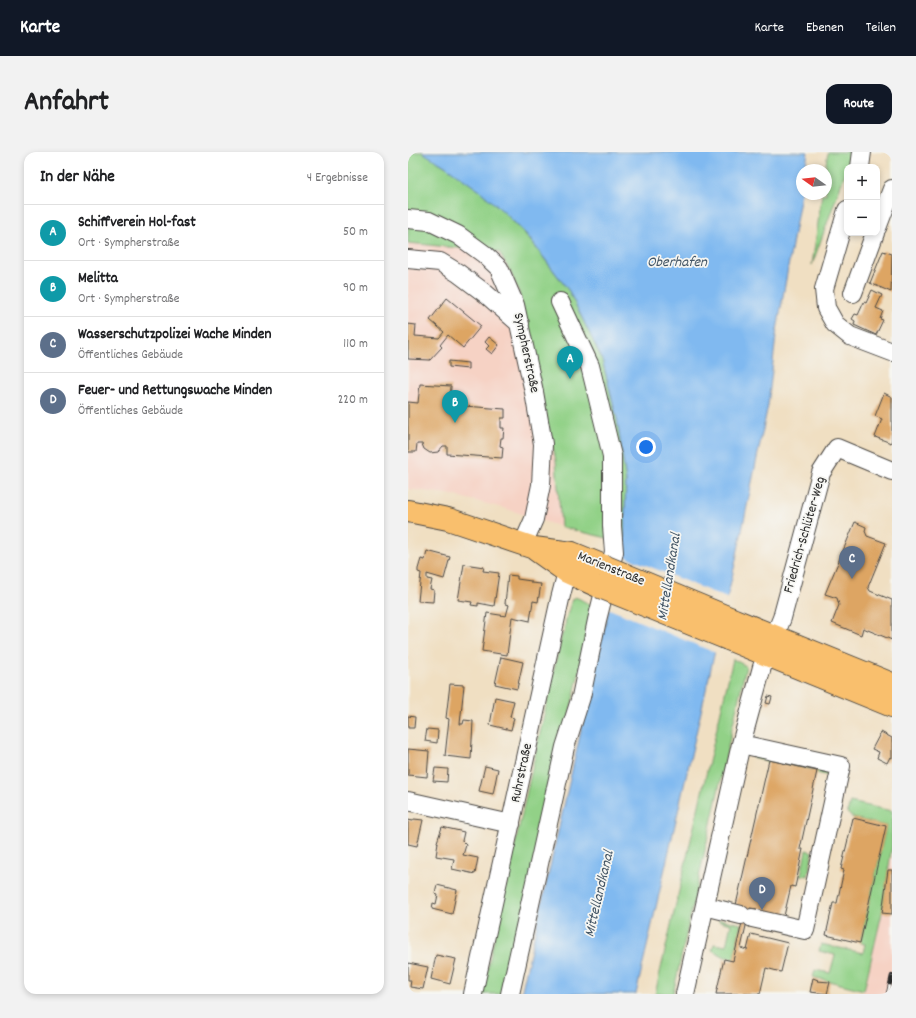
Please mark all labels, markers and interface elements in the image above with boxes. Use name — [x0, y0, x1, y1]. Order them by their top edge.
text: Karte — [20, 15, 60, 42]
text: Karte — [754, 18, 784, 38]
text: Ebenen — [806, 18, 844, 38]
text: Teilen — [866, 18, 896, 38]
text: Anfahrt — [24, 84, 109, 124]
button: Route — [826, 84, 892, 124]
north arrow — [796, 164, 832, 200]
map controls — [844, 164, 880, 236]
button: + — [844, 164, 880, 200]
text: In der Nähe — [40, 166, 115, 190]
text: 4 Ergebnisse — [307, 169, 368, 188]
button: − — [844, 200, 880, 236]
text: Schiffverein Hol-fast — [78, 212, 196, 234]
text: A — [49, 223, 57, 242]
text: 50 m — [343, 223, 368, 242]
text: Ort · Sympherstraße — [78, 234, 180, 253]
water label: Oberhafen — [647, 252, 708, 274]
text: Melitta — [78, 268, 118, 290]
text: B — [50, 279, 56, 298]
text: 90 m — [343, 279, 368, 298]
text: Ort · Sympherstraße — [78, 290, 180, 309]
street label: Sympherstraße — [508, 311, 544, 395]
text: Wasserschutzpolizei Wache Minden — [78, 324, 271, 346]
text: C — [50, 335, 56, 354]
text: 110 m — [343, 335, 368, 354]
text: Öffentliches Gebäude — [78, 346, 183, 365]
pin: A — [557, 346, 583, 379]
text: Feuer- und Rettungswache Minden — [78, 380, 272, 402]
pin: B — [442, 390, 468, 423]
text: D — [50, 391, 56, 410]
text: 220 m — [338, 391, 368, 410]
text: Öffentliches Gebäude — [78, 402, 183, 421]
your location — [636, 437, 656, 457]
street label: Friedrich-Schlüter-Weg — [779, 474, 831, 596]
water label: Mittellandkanal — [652, 530, 688, 622]
street label: Marienstraße — [574, 546, 648, 592]
pin: C — [839, 546, 865, 579]
street label: Ruhrstraße — [506, 742, 538, 804]
water label: Mittellandkanal — [579, 847, 621, 939]
pin: D — [749, 877, 775, 910]

